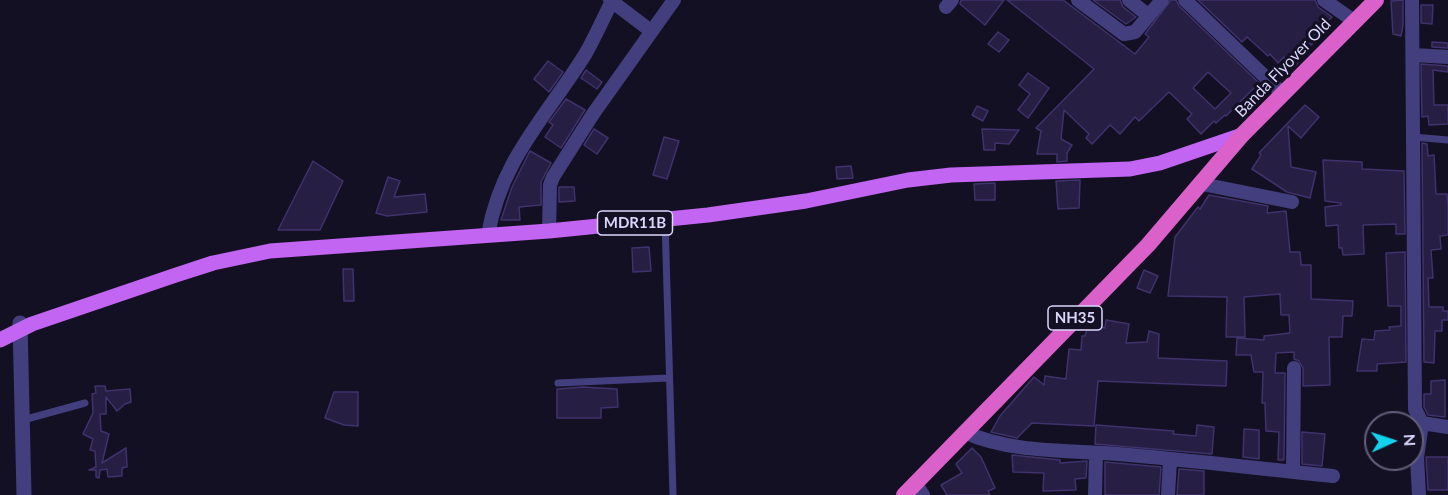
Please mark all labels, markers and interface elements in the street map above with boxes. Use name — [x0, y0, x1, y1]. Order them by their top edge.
street label: Banda Flyover Old — [1231, 15, 1335, 121]
road number: MDR11B — [598, 211, 672, 235]
road number: NH35 — [1048, 306, 1102, 330]
north arrow — [1364, 411, 1424, 471]
text: N — [1401, 433, 1420, 447]

